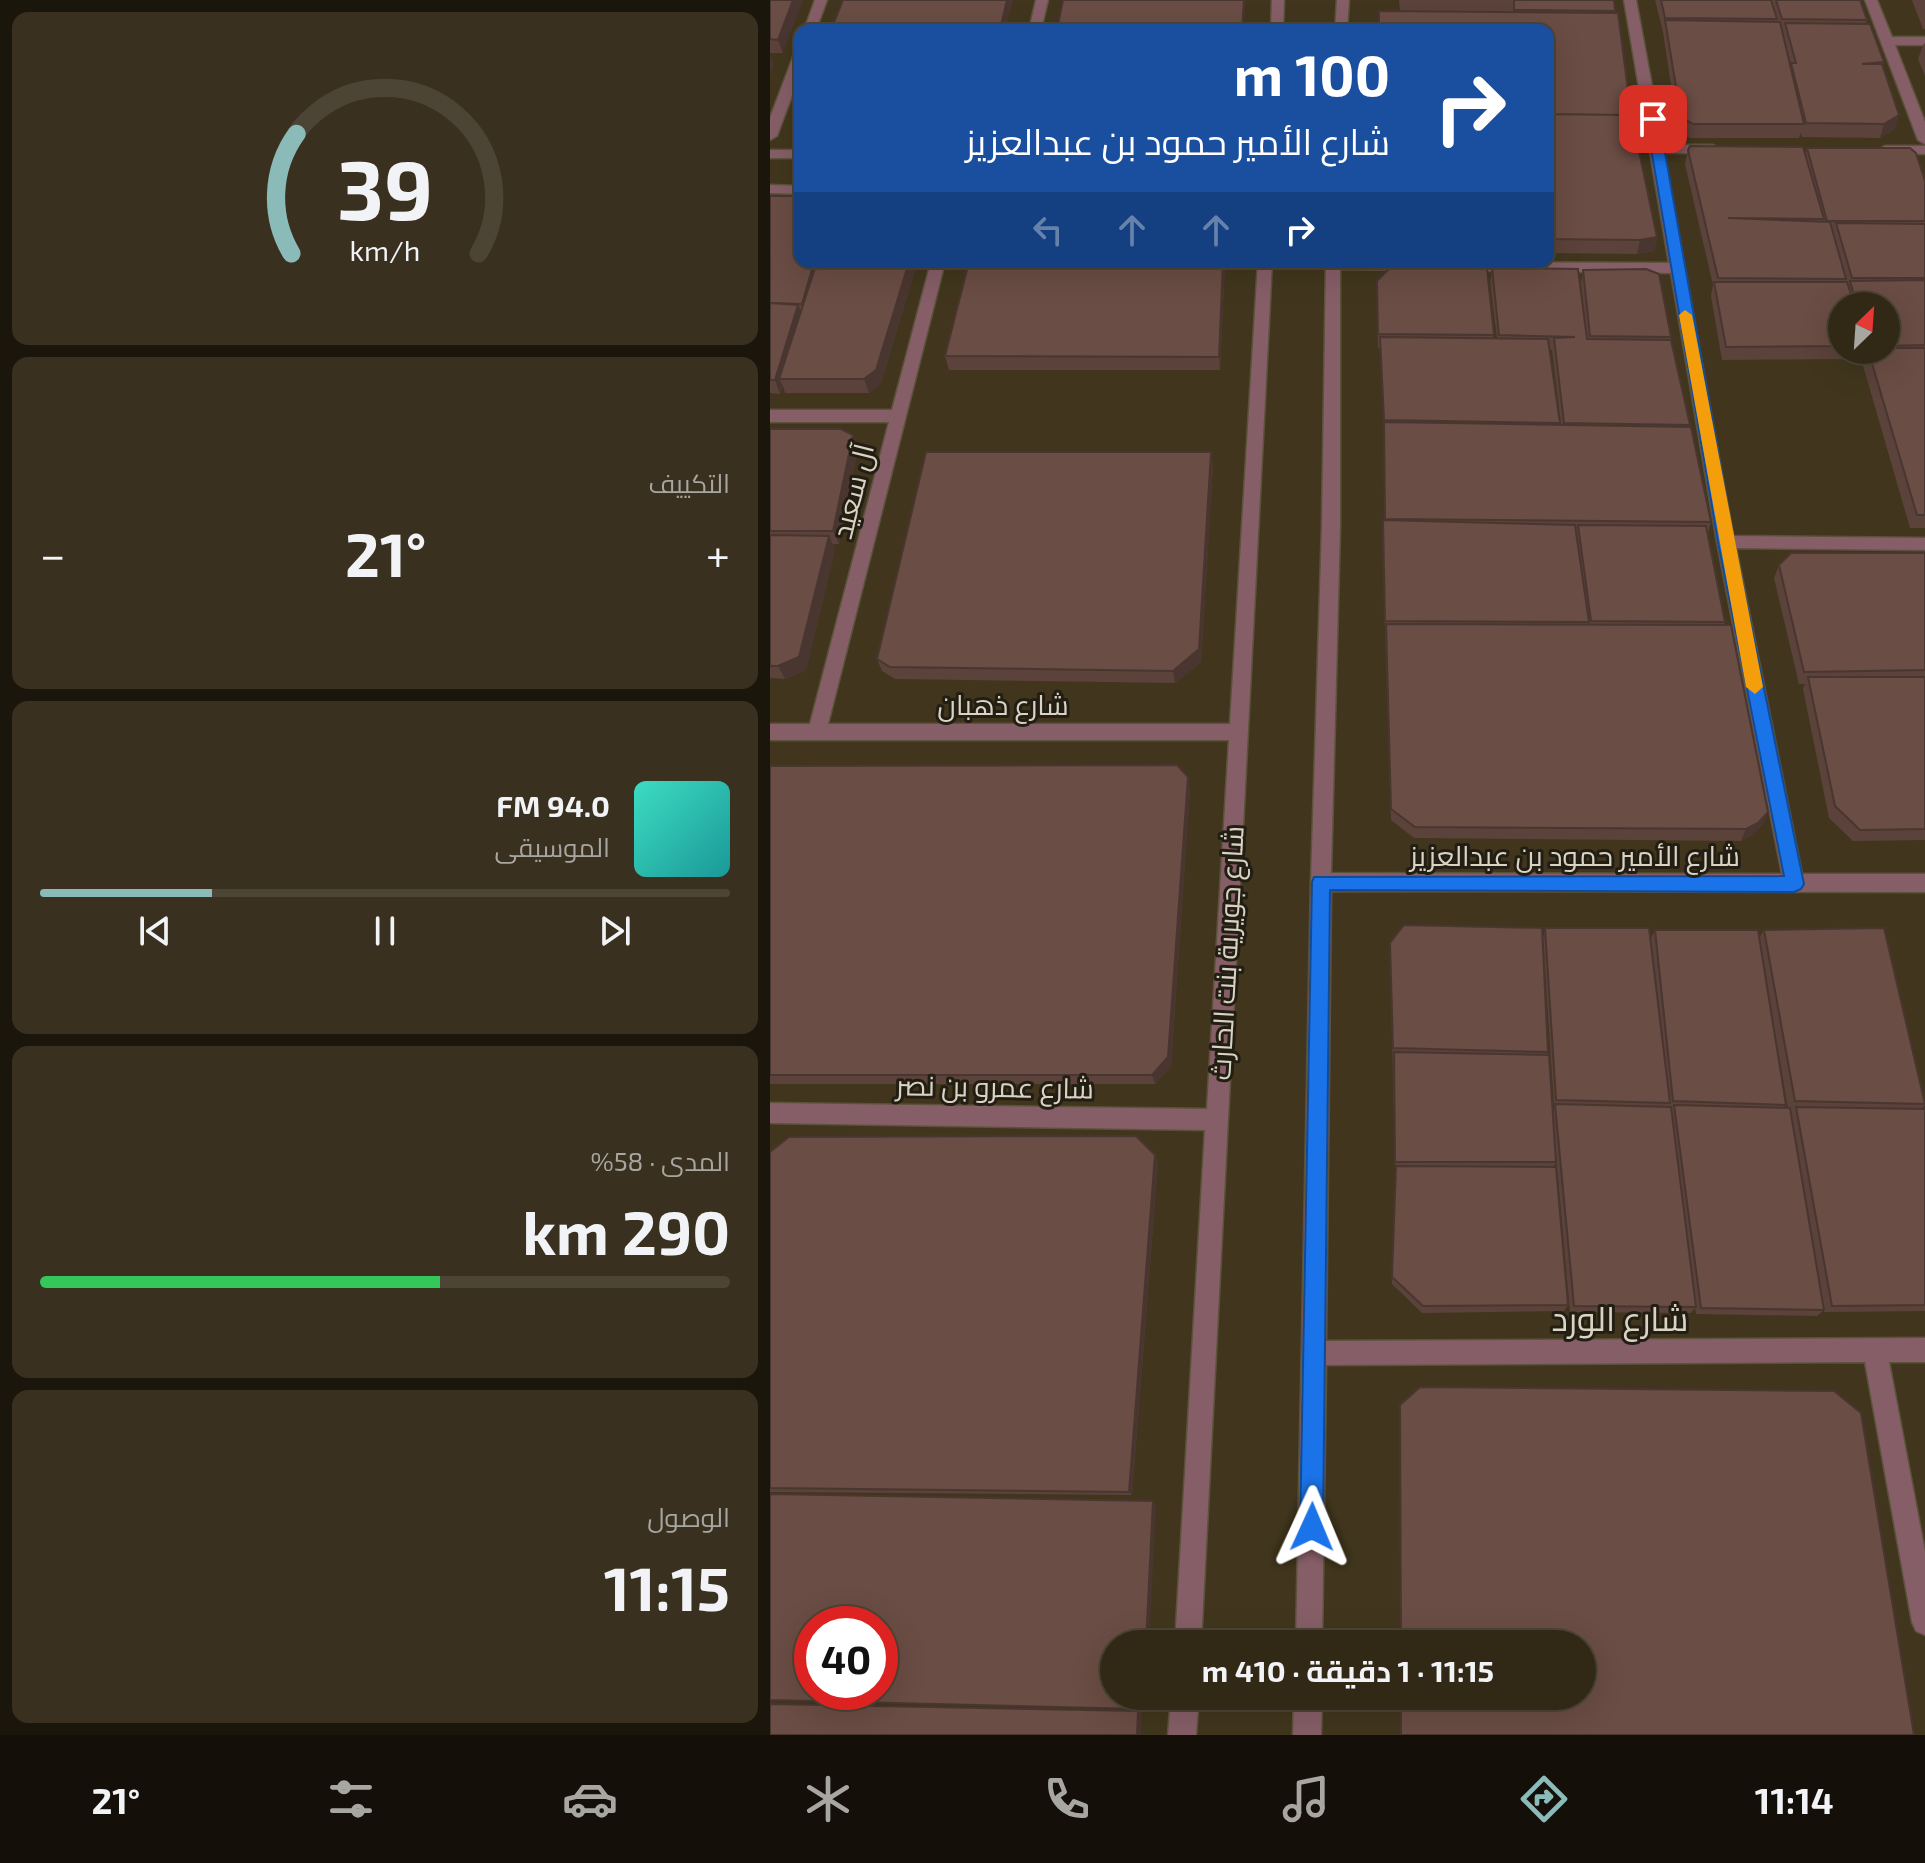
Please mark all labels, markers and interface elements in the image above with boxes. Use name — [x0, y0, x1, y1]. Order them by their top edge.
text: 100 m — [1234, 40, 1390, 107]
icon: right — [1418, 56, 1522, 160]
pin — [1619, 85, 1687, 153]
icon: arrive — [1631, 97, 1675, 141]
text: شارع الأمير حمود بن عبدالعزيز — [966, 119, 1390, 162]
text: 39 — [337, 137, 433, 237]
icon: left — [1026, 208, 1070, 252]
icon: ahead — [1110, 208, 1154, 252]
icon: ahead — [1194, 208, 1238, 252]
icon: right — [1278, 208, 1322, 252]
text: km/h — [350, 232, 420, 267]
north arrow — [1828, 292, 1900, 364]
map controls — [1828, 292, 1900, 364]
street label: آل سعيد — [824, 440, 881, 542]
text: التكييف — [648, 467, 730, 498]
text: 21° — [345, 517, 426, 589]
text: − — [40, 527, 66, 580]
text: + — [706, 527, 730, 580]
street label: شارع ذهبان — [937, 687, 1069, 724]
text: 94.0 FM — [496, 787, 610, 823]
street label: شارع جويرية بنت الحارث — [1202, 825, 1253, 1081]
text: الموسيقى — [495, 831, 610, 862]
street label: شارع الأمير حمود بن عبدالعزيز — [1408, 838, 1740, 875]
icon: previous — [133, 909, 177, 953]
icon: pause — [363, 909, 407, 953]
icon: next — [593, 909, 637, 953]
street label: شارع عمرو بن نصر — [894, 1067, 1094, 1108]
text: المدى · 58% — [590, 1145, 730, 1176]
text: 290 km — [523, 1195, 730, 1267]
street label: شارع الورد — [1552, 1297, 1688, 1342]
position arrow — [1270, 1485, 1354, 1569]
text: الوصول — [647, 1501, 730, 1532]
text: 11:15 — [604, 1551, 730, 1623]
speed limit sign: 40 — [794, 1606, 898, 1710]
text: 11:15 · 1 دقيقة · 410 m — [1202, 1652, 1494, 1688]
icon: filters — [323, 1771, 379, 1827]
icon: car — [562, 1771, 618, 1827]
icon: climate — [800, 1771, 856, 1827]
icon: phone — [1039, 1771, 1095, 1827]
icon: music — [1278, 1771, 1334, 1827]
icon: directions — [1516, 1771, 1572, 1827]
text: 21° — [91, 1778, 140, 1821]
text: 11:14 — [1755, 1778, 1834, 1821]

